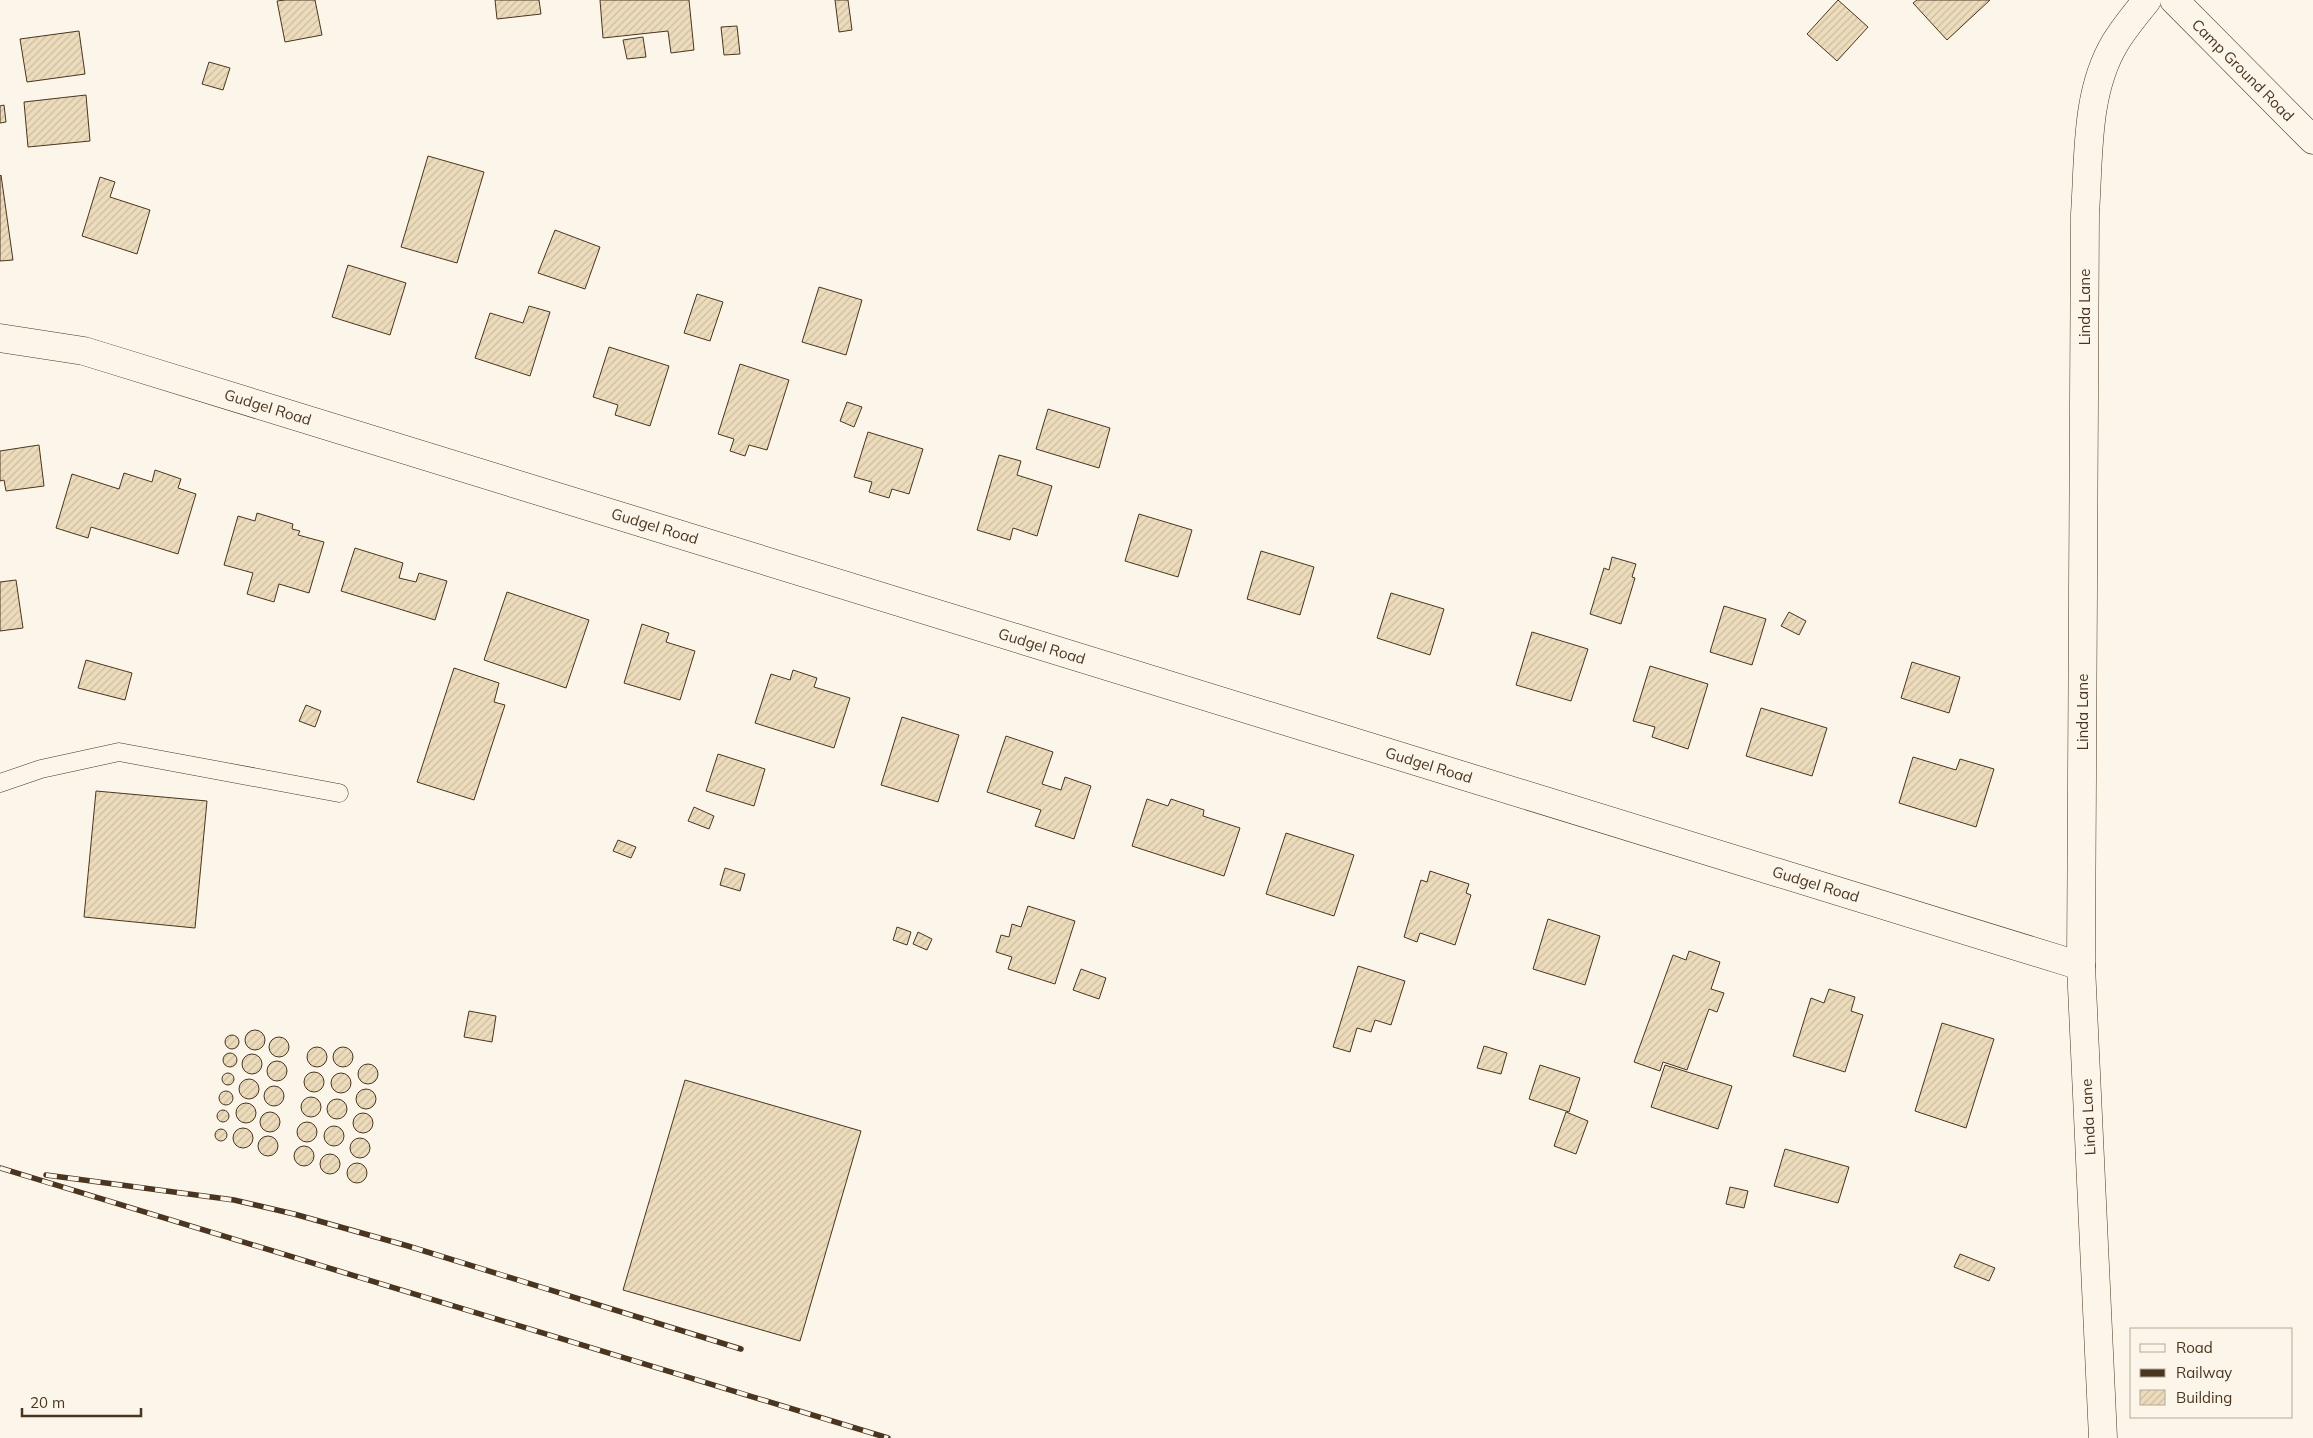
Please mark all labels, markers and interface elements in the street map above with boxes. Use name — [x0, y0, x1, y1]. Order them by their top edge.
street label: Camp Ground Road — [2188, 15, 2298, 125]
street label: Linda Lane — [2075, 269, 2094, 345]
street label: Gudgel Road — [222, 385, 314, 429]
street label: Gudgel Road — [609, 504, 701, 548]
street label: Gudgel Road — [996, 624, 1088, 668]
street label: Linda Lane — [2073, 674, 2092, 750]
street label: Gudgel Road — [1383, 743, 1475, 787]
street label: Gudgel Road — [1770, 862, 1862, 906]
street label: Linda Lane — [2077, 1078, 2099, 1156]
legend — [2130, 1328, 2293, 1418]
text: Road — [2176, 1338, 2213, 1357]
text: Railway — [2176, 1363, 2232, 1382]
scale bar — [22, 1386, 141, 1418]
text: Building — [2176, 1388, 2232, 1407]
text: 20 m — [30, 1393, 65, 1412]

